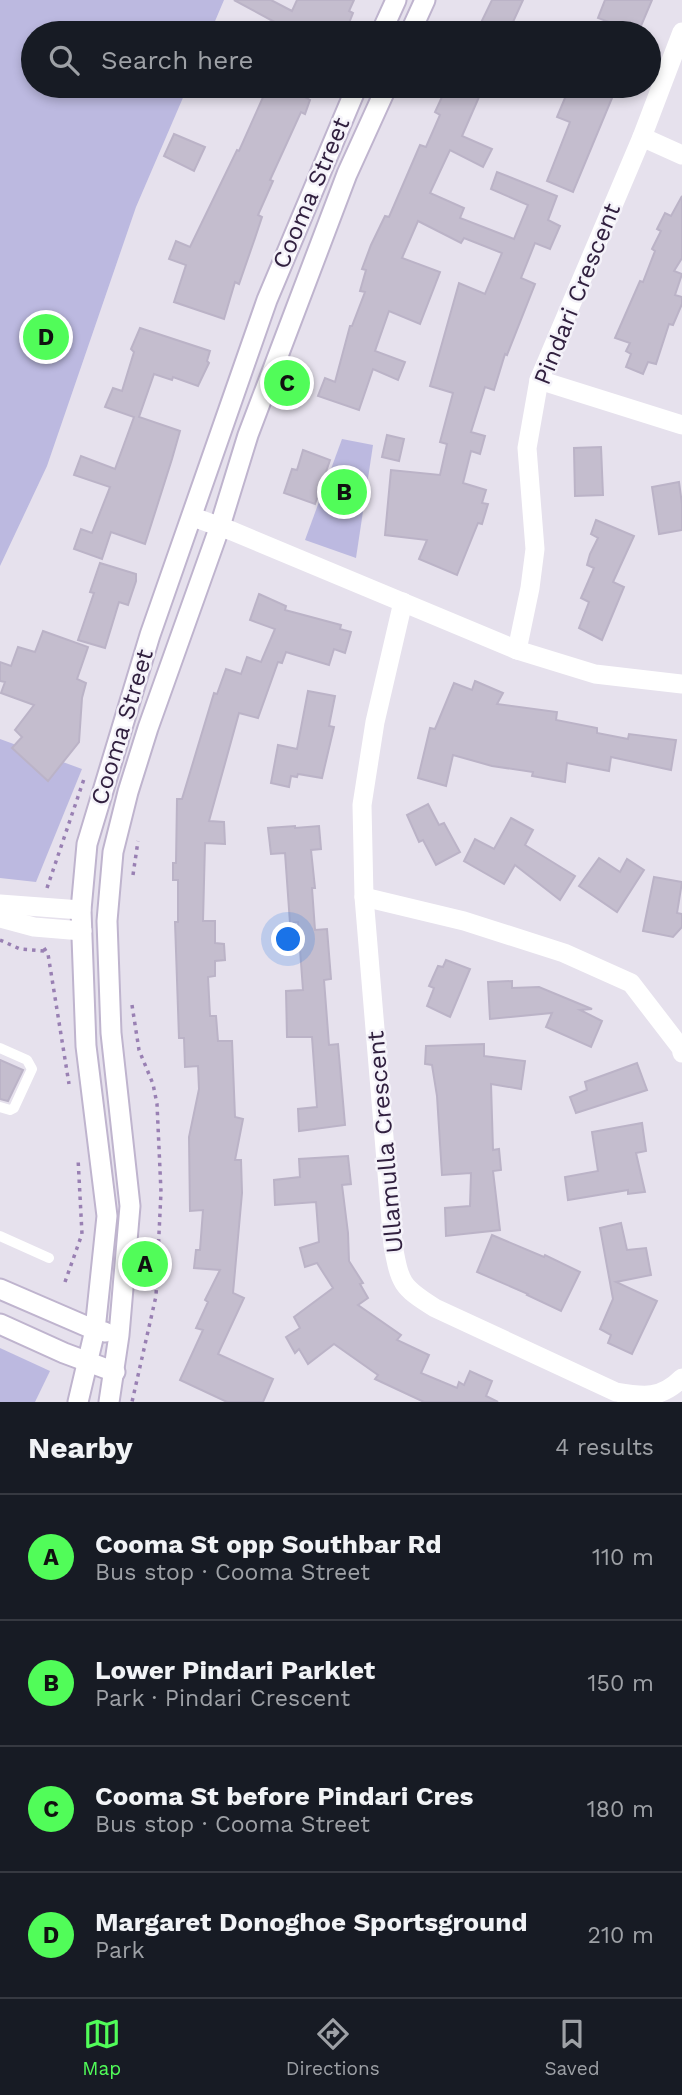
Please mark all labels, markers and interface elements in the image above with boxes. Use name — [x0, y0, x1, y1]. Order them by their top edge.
search box — [21, 21, 661, 98]
icon: search — [45, 41, 83, 79]
text: Search here — [101, 45, 253, 75]
street label: Cooma Street — [267, 113, 355, 273]
street label: Pindari Crescent — [528, 199, 626, 389]
pin: D — [23, 311, 69, 363]
pin: C — [264, 357, 310, 409]
pin: B — [321, 466, 367, 518]
street label: Cooma Street — [85, 646, 159, 808]
your location — [271, 922, 305, 956]
street label: Ullamulla Crescent — [361, 1030, 409, 1254]
pin: A — [122, 1238, 168, 1290]
text: Nearby — [28, 1430, 133, 1465]
text: 4 results — [555, 1434, 654, 1461]
text: Cooma St opp Southbar Rd — [95, 1529, 441, 1559]
text: A — [43, 1544, 59, 1571]
text: 110 m — [592, 1544, 654, 1571]
text: Bus stop · Cooma Street — [95, 1559, 370, 1586]
text: Lower Pindari Parklet — [95, 1655, 375, 1685]
text: B — [43, 1670, 59, 1697]
text: 150 m — [588, 1670, 654, 1697]
text: Park · Pindari Crescent — [95, 1685, 350, 1712]
text: Cooma St before Pindari Cres — [95, 1781, 473, 1811]
text: C — [43, 1796, 59, 1823]
text: 180 m — [587, 1796, 654, 1823]
text: Bus stop · Cooma Street — [95, 1811, 370, 1838]
text: Margaret Donoghoe Sportsground — [95, 1907, 528, 1937]
text: D — [43, 1922, 59, 1949]
text: 210 m — [588, 1922, 654, 1949]
text: Park — [95, 1937, 144, 1964]
tab: Map — [82, 2015, 121, 2080]
tab: Directions — [286, 2015, 380, 2080]
tab: Saved — [544, 2015, 600, 2080]

